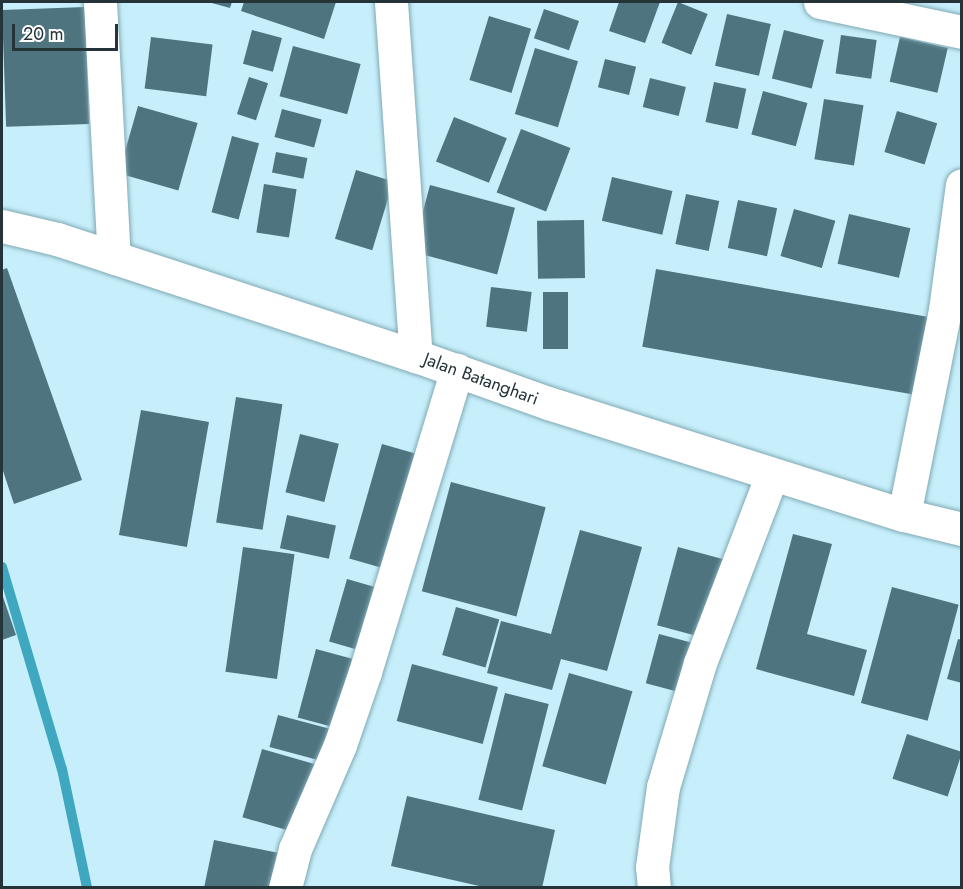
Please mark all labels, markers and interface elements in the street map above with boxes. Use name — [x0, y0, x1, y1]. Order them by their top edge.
scale bar — [15, 12, 122, 50]
text: 20 m — [23, 21, 63, 47]
street label: Jalan Batanghari — [420, 348, 542, 410]

